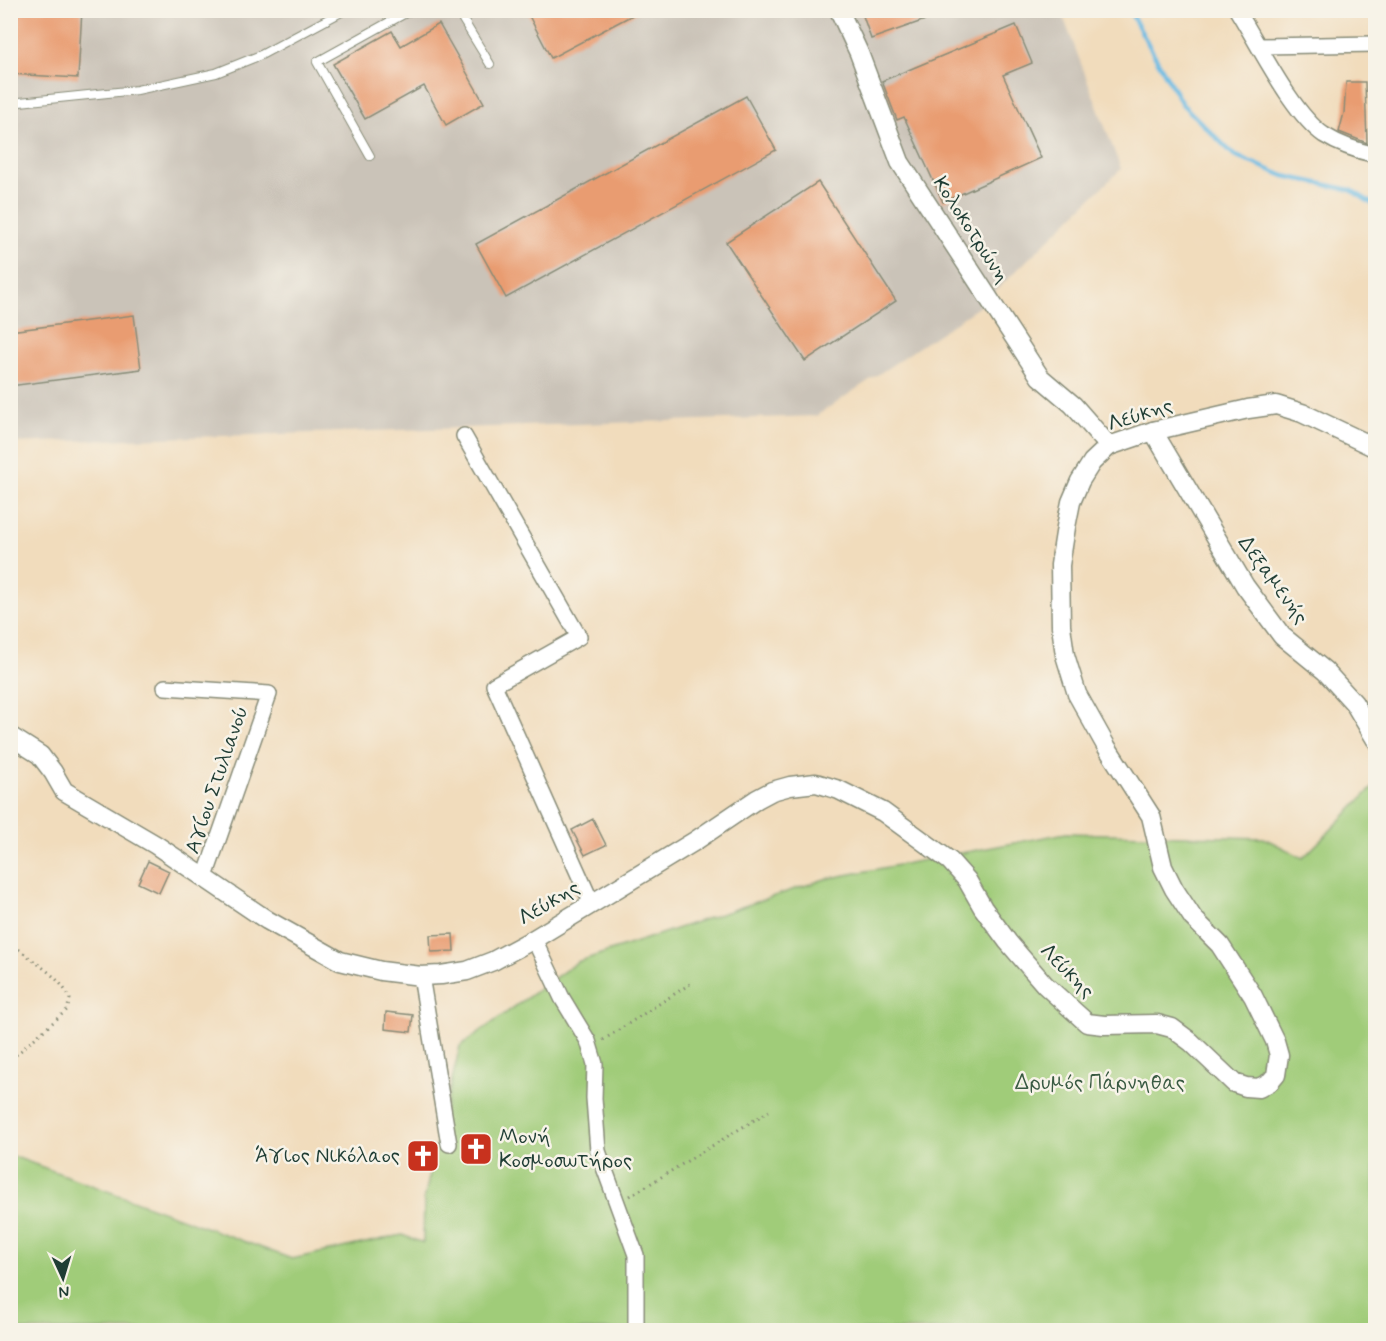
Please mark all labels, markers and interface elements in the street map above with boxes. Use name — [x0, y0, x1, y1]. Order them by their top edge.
street label: Κολοκοτρώνη — [926, 171, 1016, 289]
street label: Λεύκης — [1104, 391, 1176, 439]
street label: Δεξαμενής — [1231, 530, 1315, 630]
street label: Αγίου Στυλιανού — [179, 702, 255, 858]
street label: Λεύκης — [513, 874, 585, 932]
street label: Λεύκης — [1033, 937, 1101, 1005]
park label: Δρυμός Πάρνηθας — [1015, 1069, 1185, 1097]
place label: Μονή Κοσμοσωτήρος — [499, 1123, 632, 1175]
church icon: Μονή Κοσμοσωτήρος — [458, 1131, 494, 1167]
church icon: Άγιος Νικόλαος — [405, 1138, 441, 1174]
place label: Άγιος Νικόλαος — [255, 1142, 400, 1170]
north arrow — [33, 1248, 93, 1308]
text: N — [58, 1281, 70, 1302]

